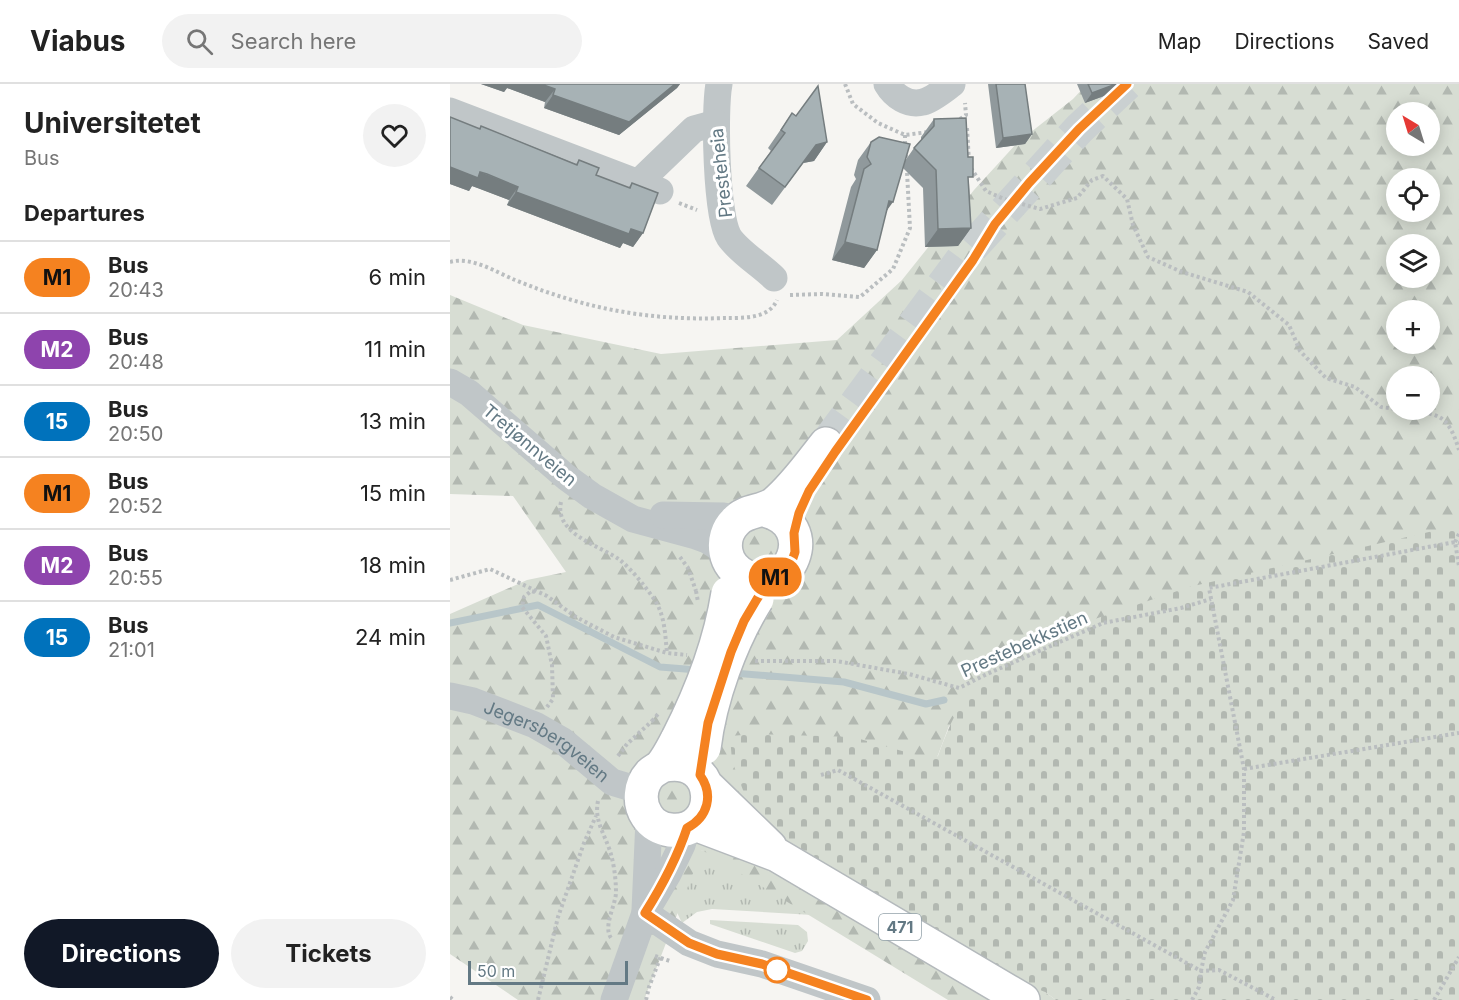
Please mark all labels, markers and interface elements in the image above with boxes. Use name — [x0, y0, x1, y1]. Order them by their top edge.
search box — [162, 14, 582, 68]
text: Viabus — [30, 24, 126, 58]
icon: search — [183, 25, 216, 58]
text: Search here — [231, 28, 356, 54]
text: Map — [1158, 29, 1201, 54]
text: Directions — [1234, 29, 1335, 54]
text: Saved — [1368, 29, 1429, 54]
north arrow — [1386, 102, 1440, 156]
map controls — [1386, 102, 1440, 420]
button: heart — [363, 104, 426, 167]
text: Universitetet — [24, 106, 201, 140]
street label: Presteheia — [706, 127, 736, 219]
text: Bus — [24, 146, 59, 170]
button: locate — [1386, 168, 1440, 222]
text: Departures — [24, 200, 145, 226]
button: layers — [1386, 234, 1440, 288]
text: Bus — [108, 252, 149, 278]
text: 6 min — [369, 264, 426, 290]
text: M1 — [43, 265, 71, 290]
text: 20:43 — [108, 278, 164, 302]
button: + — [1386, 300, 1440, 354]
text: Bus — [108, 324, 149, 350]
text: 11 min — [364, 336, 426, 362]
text: M2 — [41, 337, 73, 362]
text: 20:48 — [108, 350, 164, 374]
button: − — [1386, 366, 1440, 420]
text: Bus — [108, 396, 149, 422]
street label: Tretjønnveien — [479, 400, 581, 490]
text: 13 min — [360, 408, 426, 434]
text: 15 — [46, 409, 68, 434]
text: 20:50 — [108, 422, 163, 446]
text: Bus — [108, 468, 149, 494]
text: 15 min — [360, 480, 426, 506]
text: M1 — [43, 481, 71, 506]
text: 20:52 — [108, 494, 163, 518]
text: Bus — [108, 540, 149, 566]
text: 18 min — [360, 552, 426, 578]
text: M2 — [41, 553, 73, 578]
line badge: M1 — [748, 558, 802, 596]
text: M1 — [761, 565, 789, 590]
text: 20:55 — [108, 566, 163, 590]
street label: Prestebekkstien — [957, 607, 1091, 681]
text: Bus — [108, 612, 149, 638]
text: 24 min — [355, 624, 426, 650]
text: 15 — [46, 625, 68, 650]
text: 21:01 — [108, 638, 155, 662]
street label: Jegersbergveien — [481, 696, 614, 786]
road number: 471 — [879, 914, 921, 940]
button: Directions — [24, 919, 219, 988]
button: Tickets — [231, 919, 426, 988]
unlabelled marker — [764, 957, 790, 983]
scale bar — [468, 958, 628, 986]
text: 50 m — [477, 961, 515, 981]

